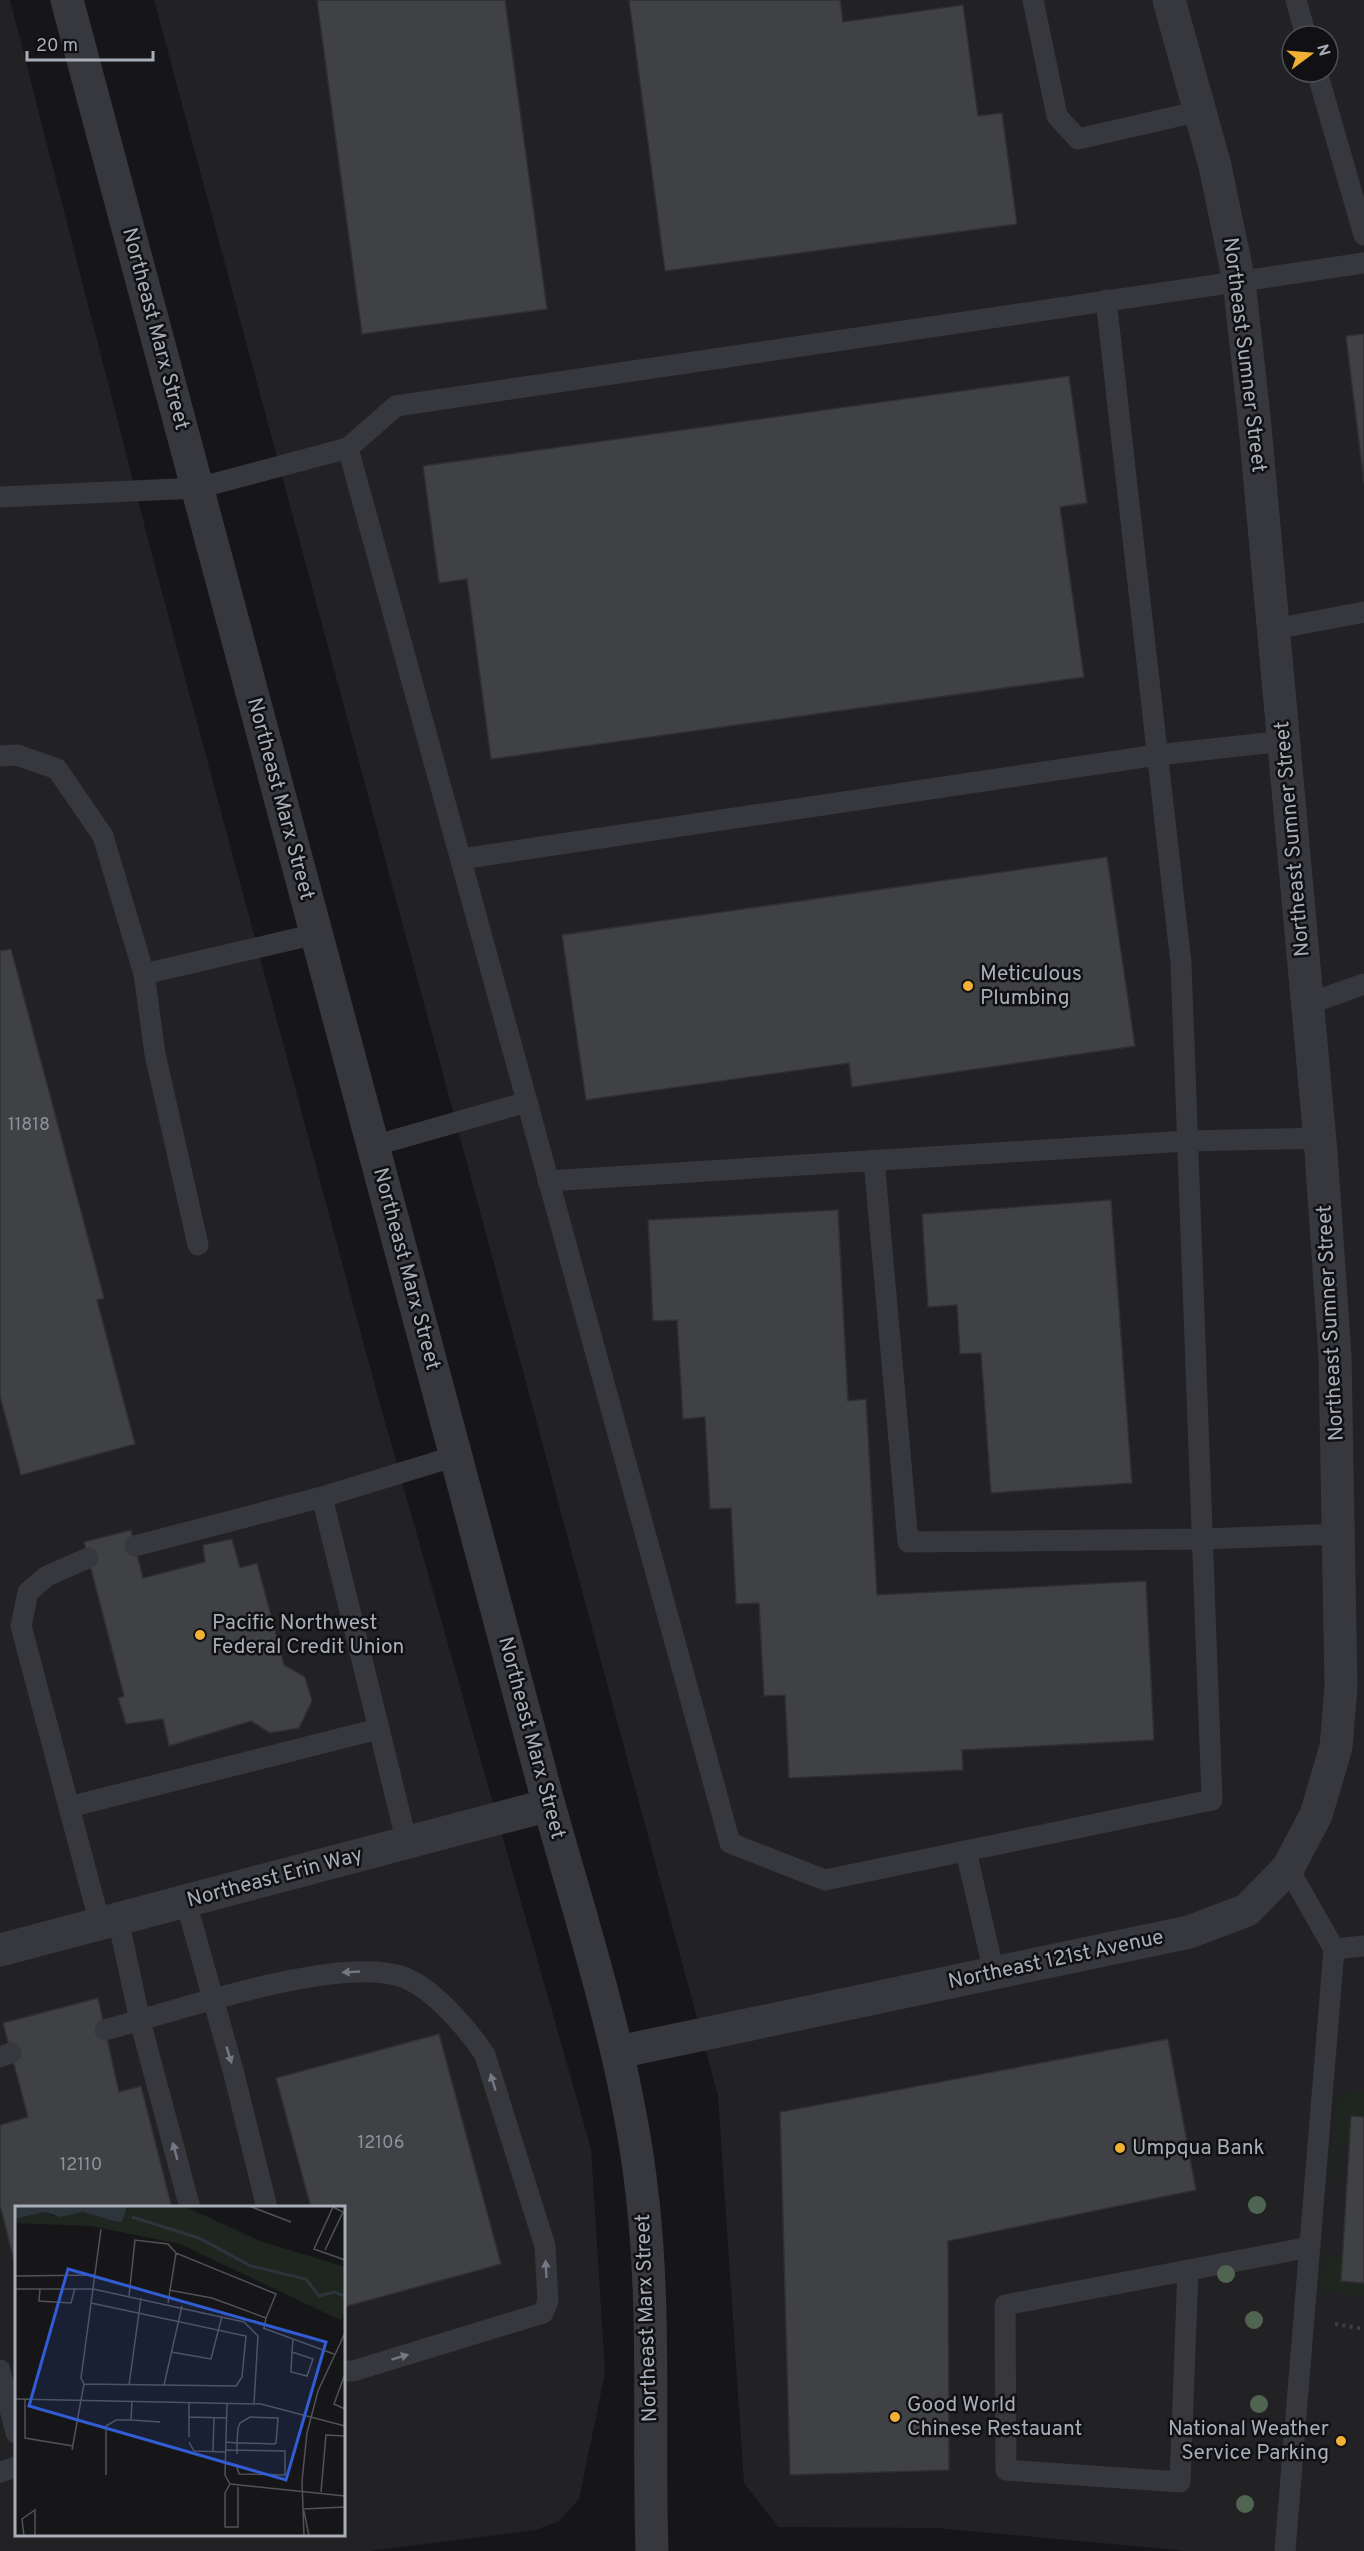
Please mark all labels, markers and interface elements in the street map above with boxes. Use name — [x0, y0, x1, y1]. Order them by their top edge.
scale bar — [27, 24, 153, 62]
north arrow — [1280, 24, 1340, 84]
text: 20 m — [36, 35, 78, 58]
text: N — [1311, 42, 1334, 59]
street label: Northeast Marx Street — [115, 225, 195, 433]
street label: Northeast Sumner Street — [1216, 236, 1272, 474]
street label: Northeast Marx Street — [240, 695, 320, 903]
street label: Northeast Sumner Street — [1269, 720, 1317, 958]
place label: Meticulous Plumbing — [980, 961, 1082, 1012]
marker: Meticulous Plumbing — [961, 979, 975, 993]
house number: 11818 — [8, 1114, 50, 1137]
street label: Northeast Marx Street — [366, 1165, 446, 1373]
street label: Northeast Sumner Street — [1311, 1204, 1351, 1442]
place label: Pacific Northwest Federal Credit Union — [212, 1610, 404, 1661]
marker: Pacific Northwest Federal Credit Union — [193, 1628, 207, 1642]
street label: Northeast Marx Street — [491, 1634, 571, 1842]
street label: Northeast Erin Way — [184, 1842, 366, 1914]
street label: Northeast 121st Avenue — [946, 1924, 1166, 1996]
one-way arrow — [342, 1968, 361, 1977]
one-way arrow — [225, 2046, 234, 2064]
one-way arrow — [488, 2073, 497, 2091]
house number: 12106 — [358, 2132, 404, 2155]
place label: Umpqua Bank — [1132, 2135, 1265, 2162]
marker: Umpqua Bank — [1113, 2141, 1127, 2155]
one-way arrow — [170, 2142, 179, 2160]
house number: 12110 — [60, 2154, 102, 2177]
inset map — [15, 2206, 345, 2536]
street label: Northeast Marx Street — [630, 2213, 664, 2423]
one-way arrow — [542, 2259, 551, 2278]
one-way arrow — [391, 2352, 409, 2361]
place label: Good World Chinese Restauant — [907, 2392, 1083, 2443]
marker: Good World Chinese Restauant — [888, 2410, 902, 2424]
place label: National Weather Service Parking — [1168, 2416, 1329, 2467]
marker: National Weather Service Parking — [1334, 2434, 1348, 2448]

